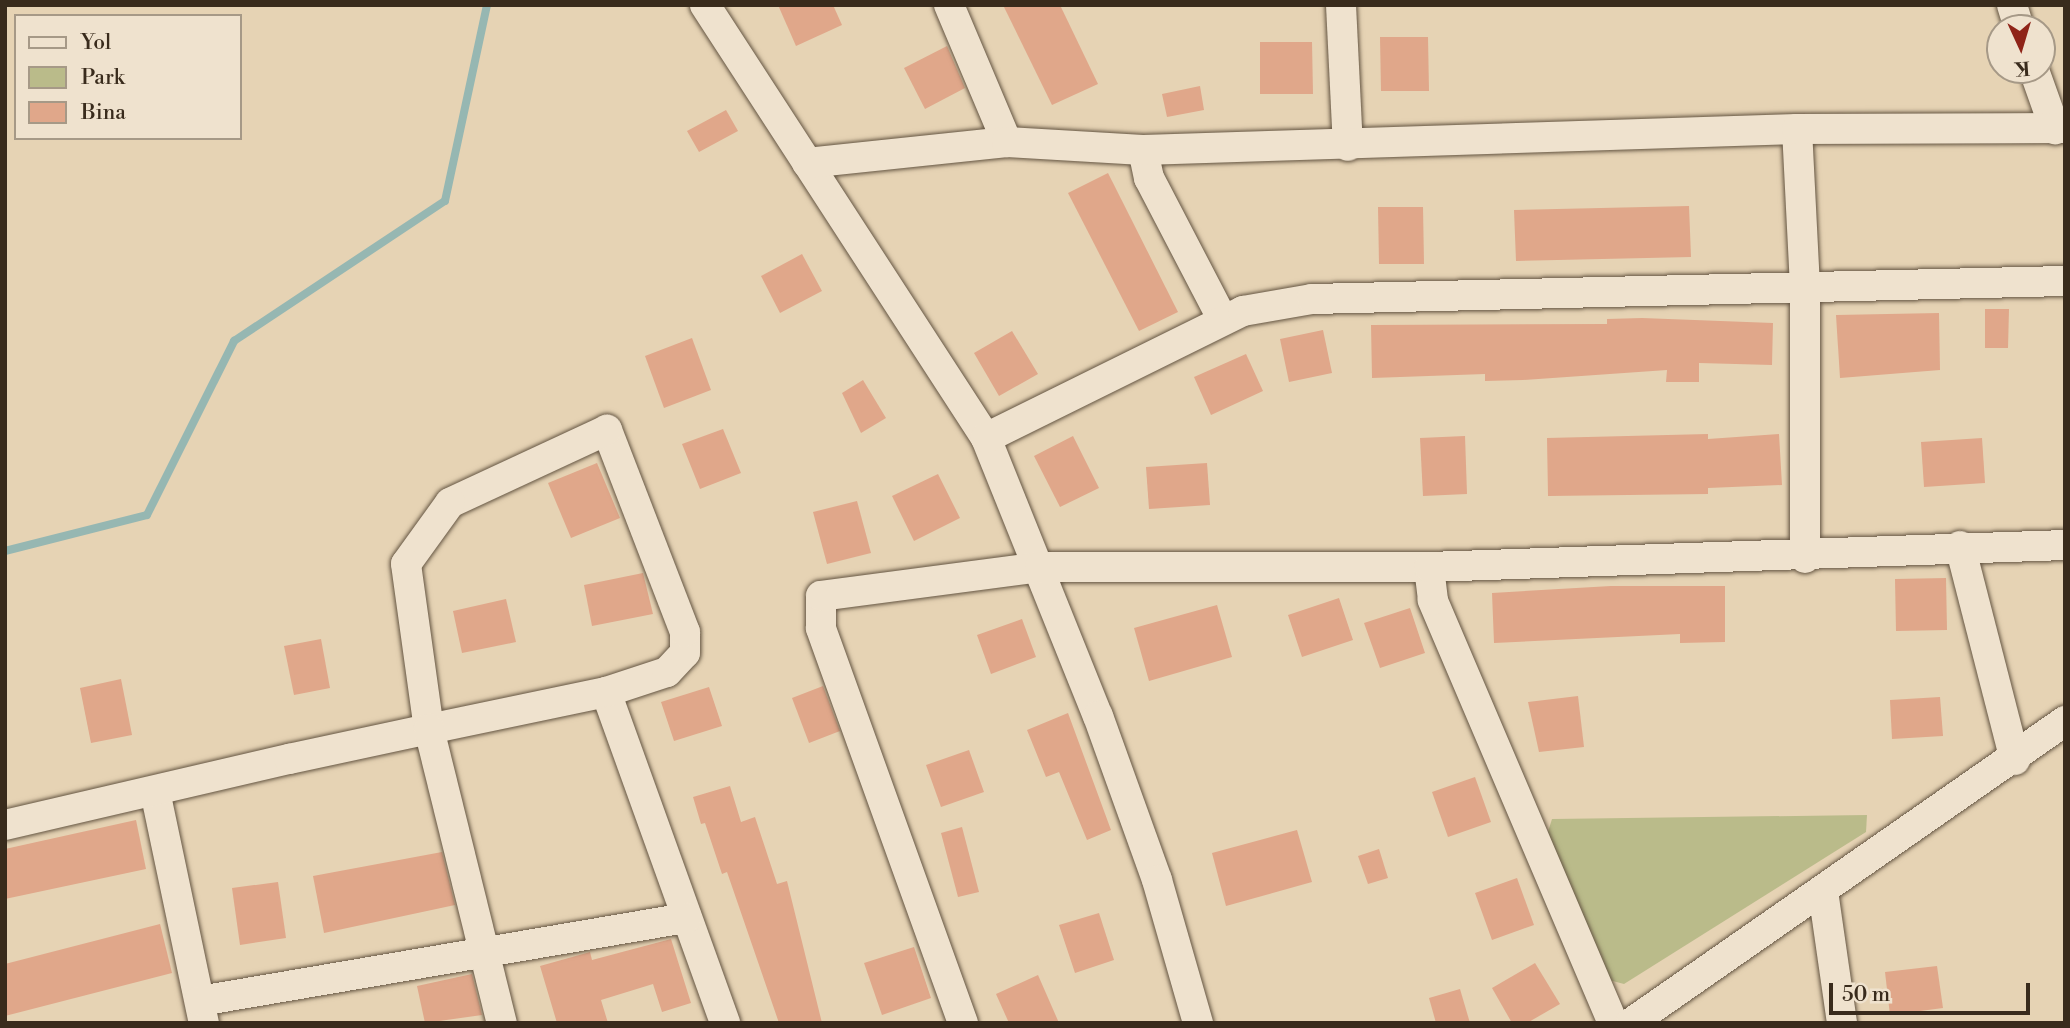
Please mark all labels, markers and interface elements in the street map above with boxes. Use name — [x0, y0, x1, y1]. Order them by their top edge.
legend — [14, 14, 242, 140]
north arrow — [1986, 14, 2056, 84]
text: Yol — [81, 30, 111, 56]
text: K — [2014, 55, 2031, 80]
text: Park — [81, 65, 125, 91]
text: Bina — [81, 100, 126, 126]
scale bar — [1832, 968, 2033, 1012]
text: 50 m — [1842, 982, 1890, 1008]

